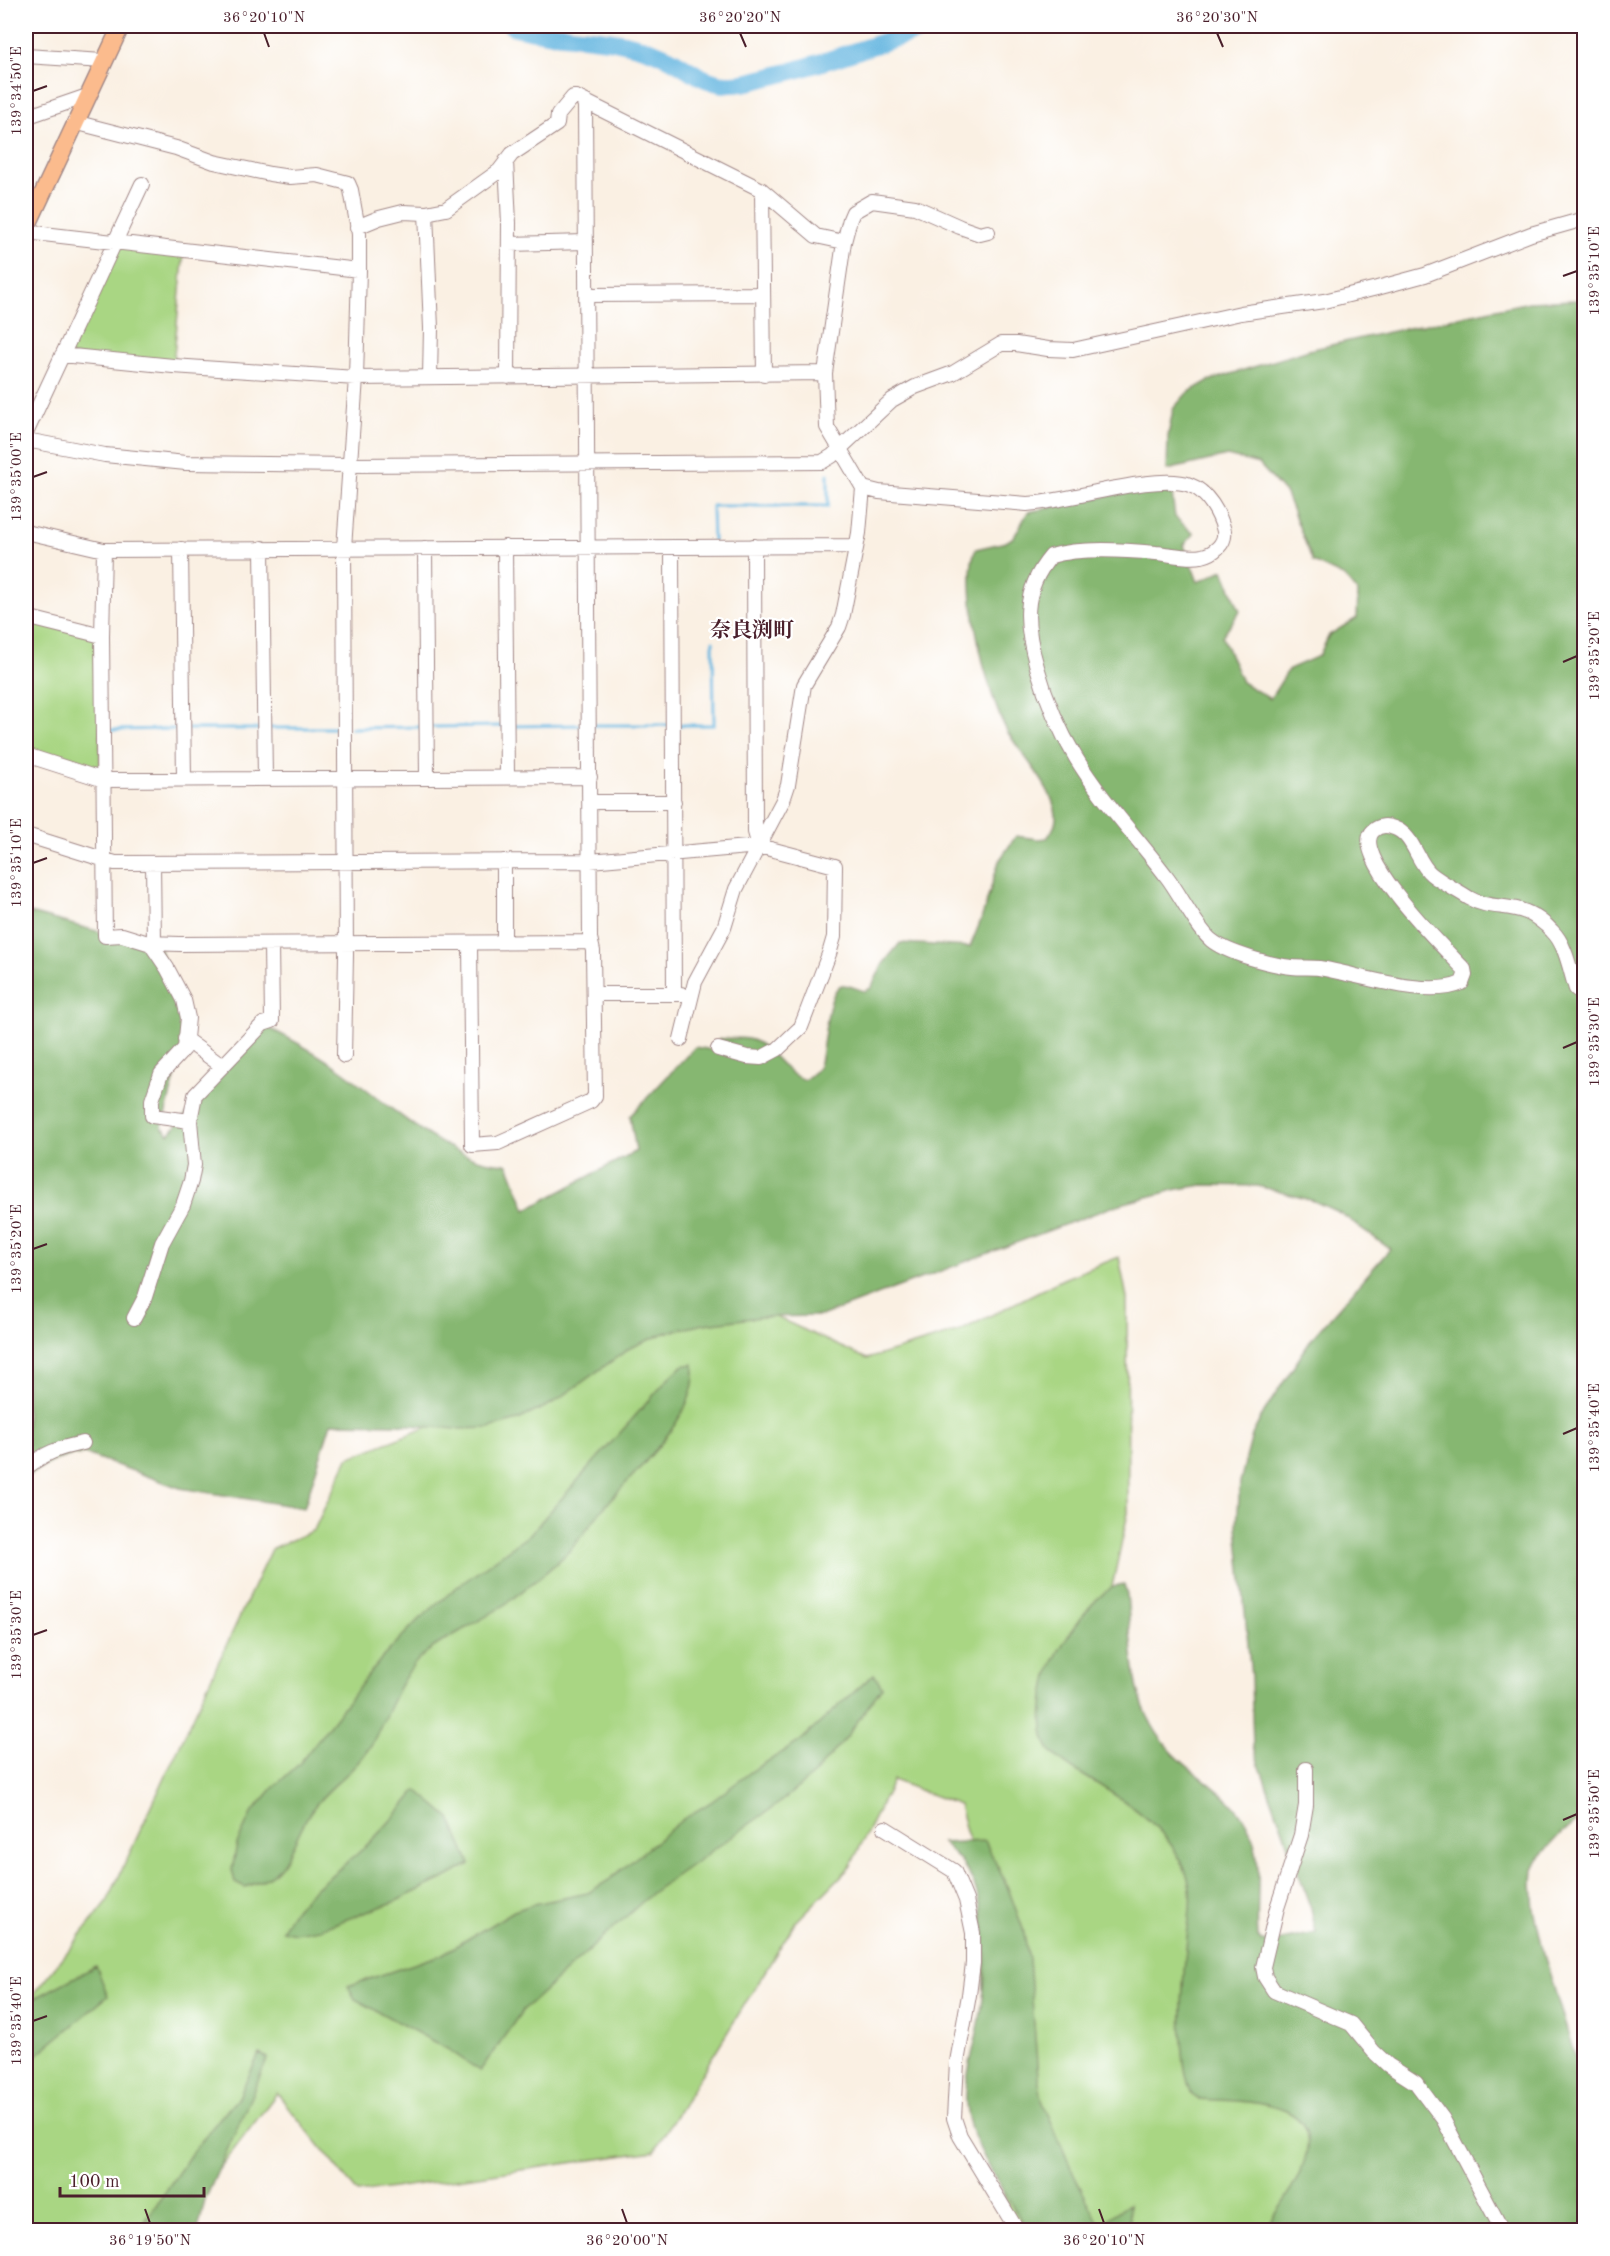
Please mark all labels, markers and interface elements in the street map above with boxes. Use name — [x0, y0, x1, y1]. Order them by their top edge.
text: 36°20'10"N — [223, 11, 305, 26]
text: 36°20'20"N — [699, 11, 781, 26]
text: 36°20'30"N — [1176, 11, 1258, 26]
text: 139°34'50"E — [10, 46, 25, 136]
text: 139°35'10"E — [1588, 226, 1603, 316]
text: 139°35'00"E — [10, 432, 25, 522]
text: 139°35'20"E — [1588, 611, 1603, 701]
district label: 奈良渕町 — [710, 618, 794, 642]
text: 139°35'10"E — [10, 818, 25, 908]
text: 139°35'30"E — [1588, 997, 1603, 1087]
text: 139°35'20"E — [10, 1204, 25, 1294]
text: 139°35'40"E — [1588, 1383, 1603, 1473]
text: 139°35'30"E — [10, 1590, 25, 1680]
text: 139°35'50"E — [1588, 1769, 1603, 1859]
text: 139°35'40"E — [10, 1976, 25, 2066]
scale bar — [60, 2160, 204, 2198]
text: 100 m — [69, 2173, 120, 2191]
text: 36°19'50"N — [109, 2234, 191, 2249]
text: 36°20'00"N — [586, 2234, 668, 2249]
text: 36°20'10"N — [1063, 2234, 1145, 2249]

